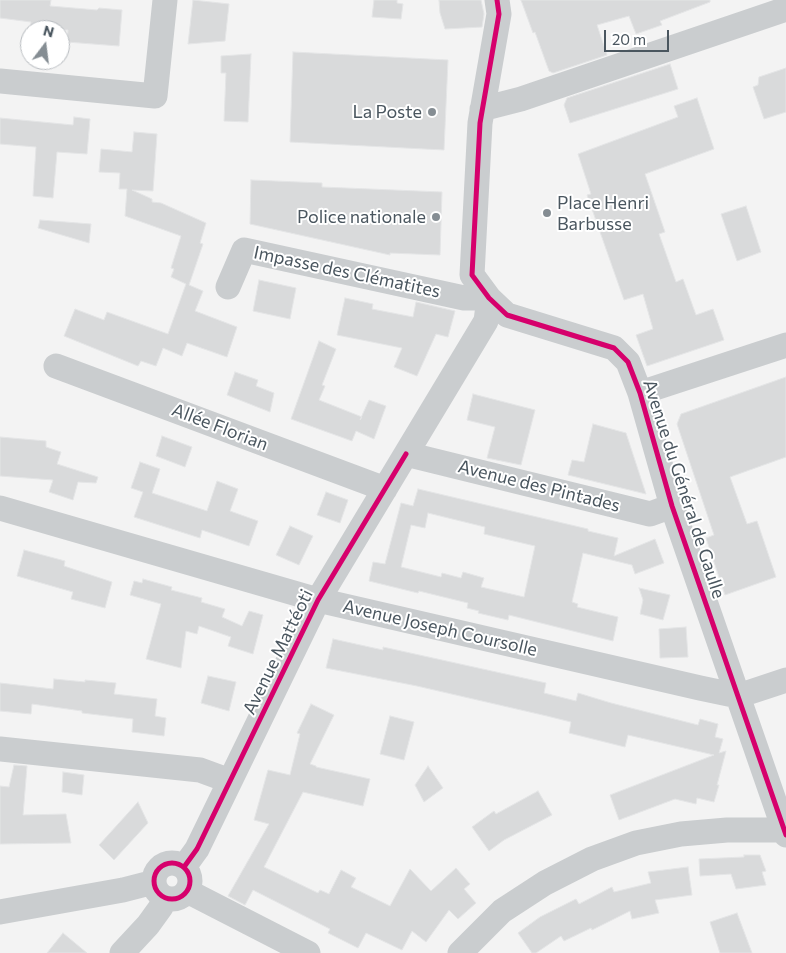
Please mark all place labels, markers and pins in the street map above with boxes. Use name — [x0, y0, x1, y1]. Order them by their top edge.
place label: La Poste — [352, 101, 422, 123]
marker: La Poste — [426, 106, 438, 118]
place label: Place Henri Barbusse — [557, 192, 649, 234]
place label: Police nationale — [297, 206, 426, 228]
marker: Place Henri Barbusse — [541, 207, 553, 219]
marker: Police nationale — [430, 211, 442, 223]

